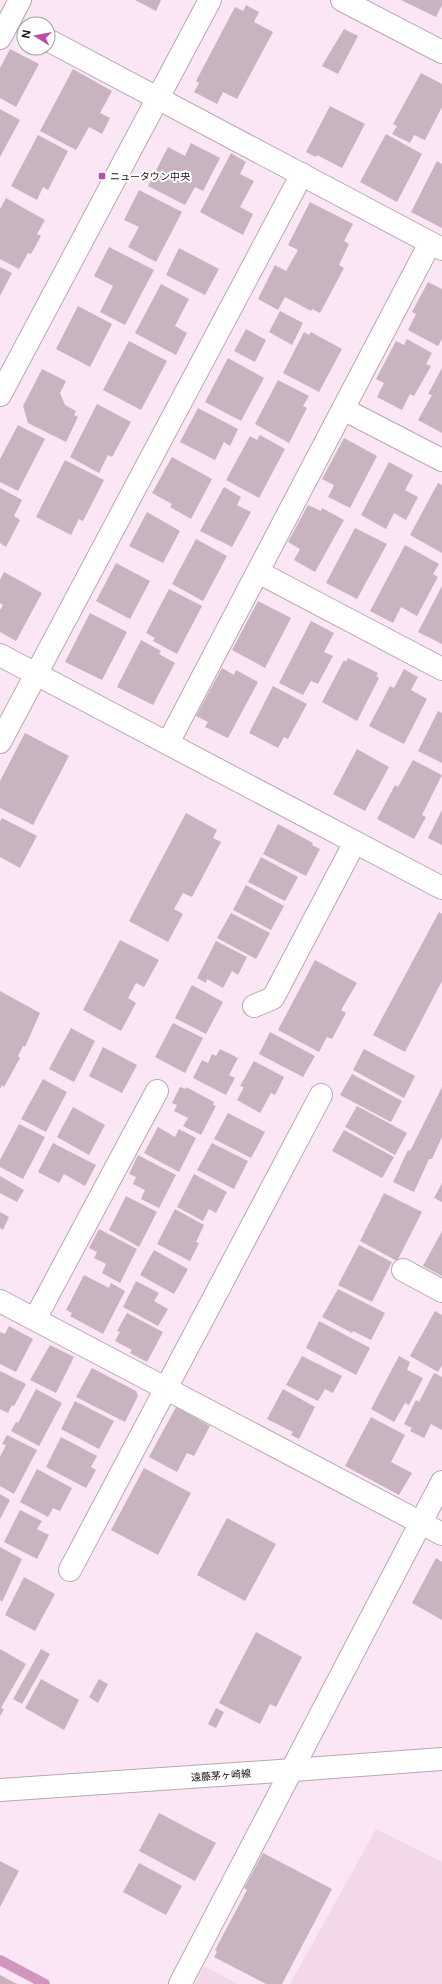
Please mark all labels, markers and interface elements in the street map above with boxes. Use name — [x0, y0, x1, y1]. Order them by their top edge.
north arrow — [16, 16, 56, 56]
text: N — [19, 29, 34, 40]
place label: ニュータウン中央 — [110, 170, 191, 182]
marker: ニュータウン中央 — [97, 171, 107, 181]
street label: 遠藤茅ヶ崎線 — [191, 1767, 251, 1783]

